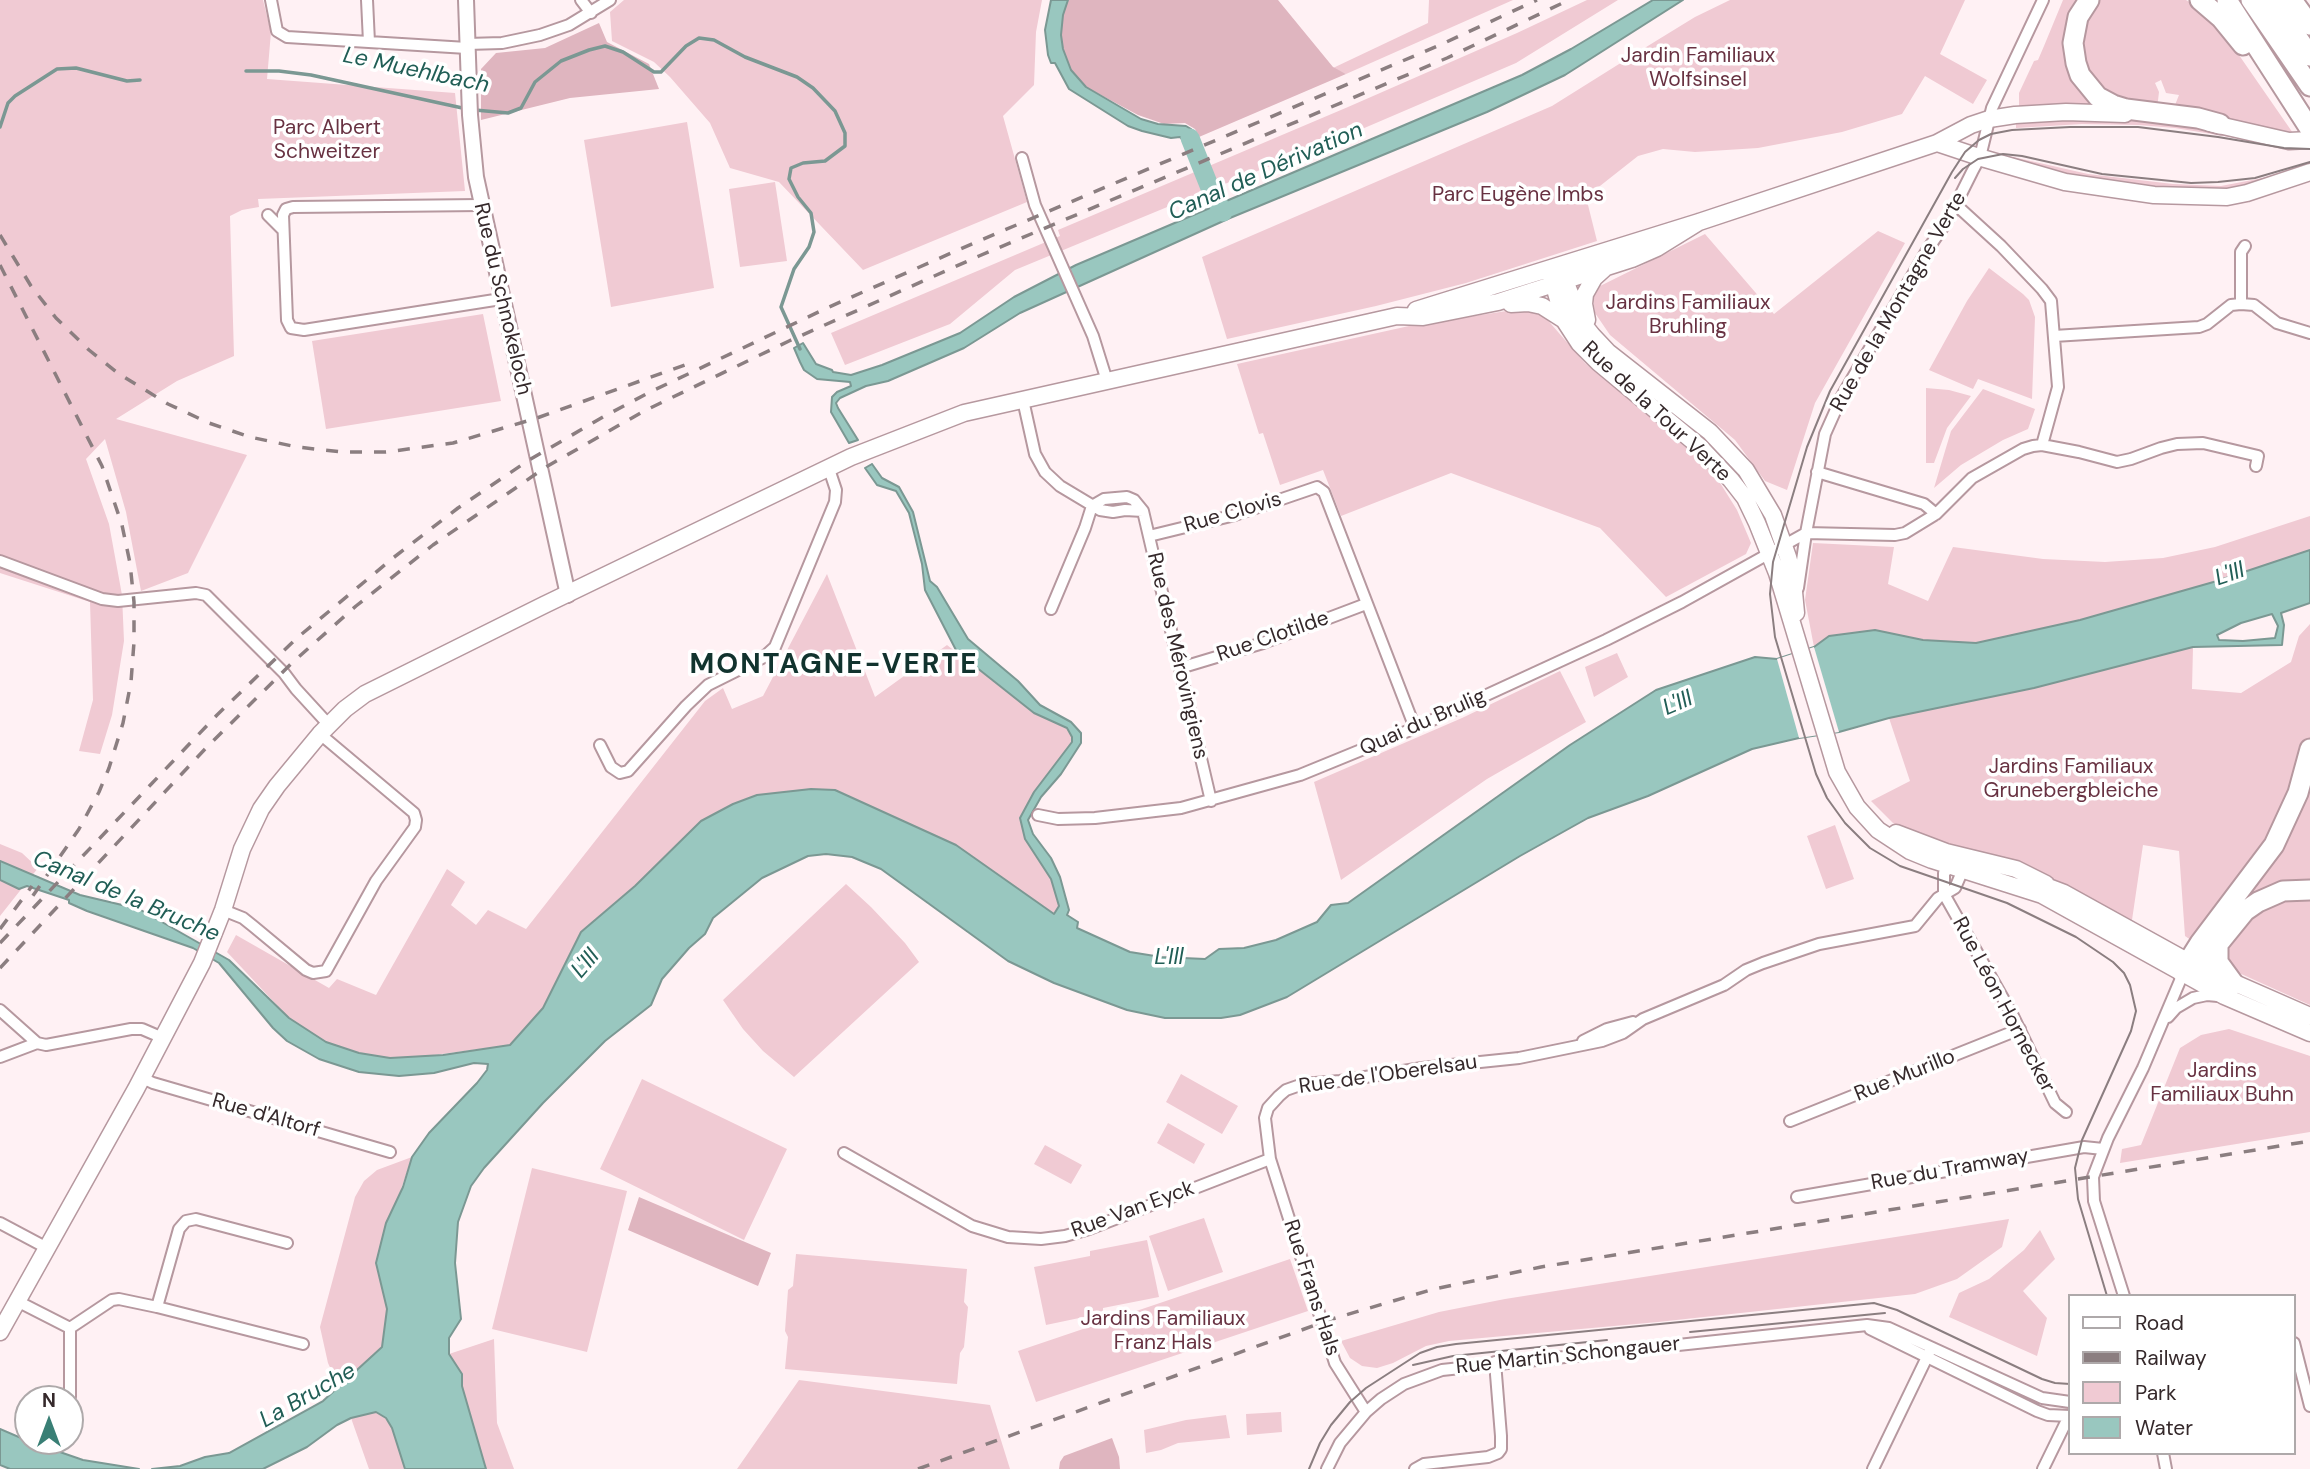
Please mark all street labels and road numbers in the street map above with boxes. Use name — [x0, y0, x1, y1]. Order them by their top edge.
street label: Rue de la Montagne Verte — [1826, 188, 1972, 416]
street label: Rue du Schnokeloch — [468, 200, 536, 398]
street label: Rue de la Tour Verte — [1576, 337, 1736, 487]
street label: Rue Clovis — [1181, 487, 1285, 539]
street label: Rue des Mérovingiens — [1141, 550, 1213, 762]
street label: Rue Clotilde — [1214, 606, 1332, 668]
street label: Quai du Brulig — [1356, 684, 1490, 762]
street label: Rue Léon Hornecker — [1946, 913, 2060, 1097]
street label: Rue Murillo — [1851, 1044, 1959, 1108]
street label: Rue de l'Oberelsau — [1297, 1050, 1479, 1100]
street label: Rue d'Altorf — [209, 1089, 323, 1143]
street label: Rue du Tramway — [1869, 1144, 2031, 1196]
street label: Rue Van Eyck — [1068, 1176, 1198, 1244]
street label: Rue Frans Hals — [1277, 1217, 1345, 1359]
street label: Rue Martin Schongauer — [1455, 1332, 1681, 1380]

